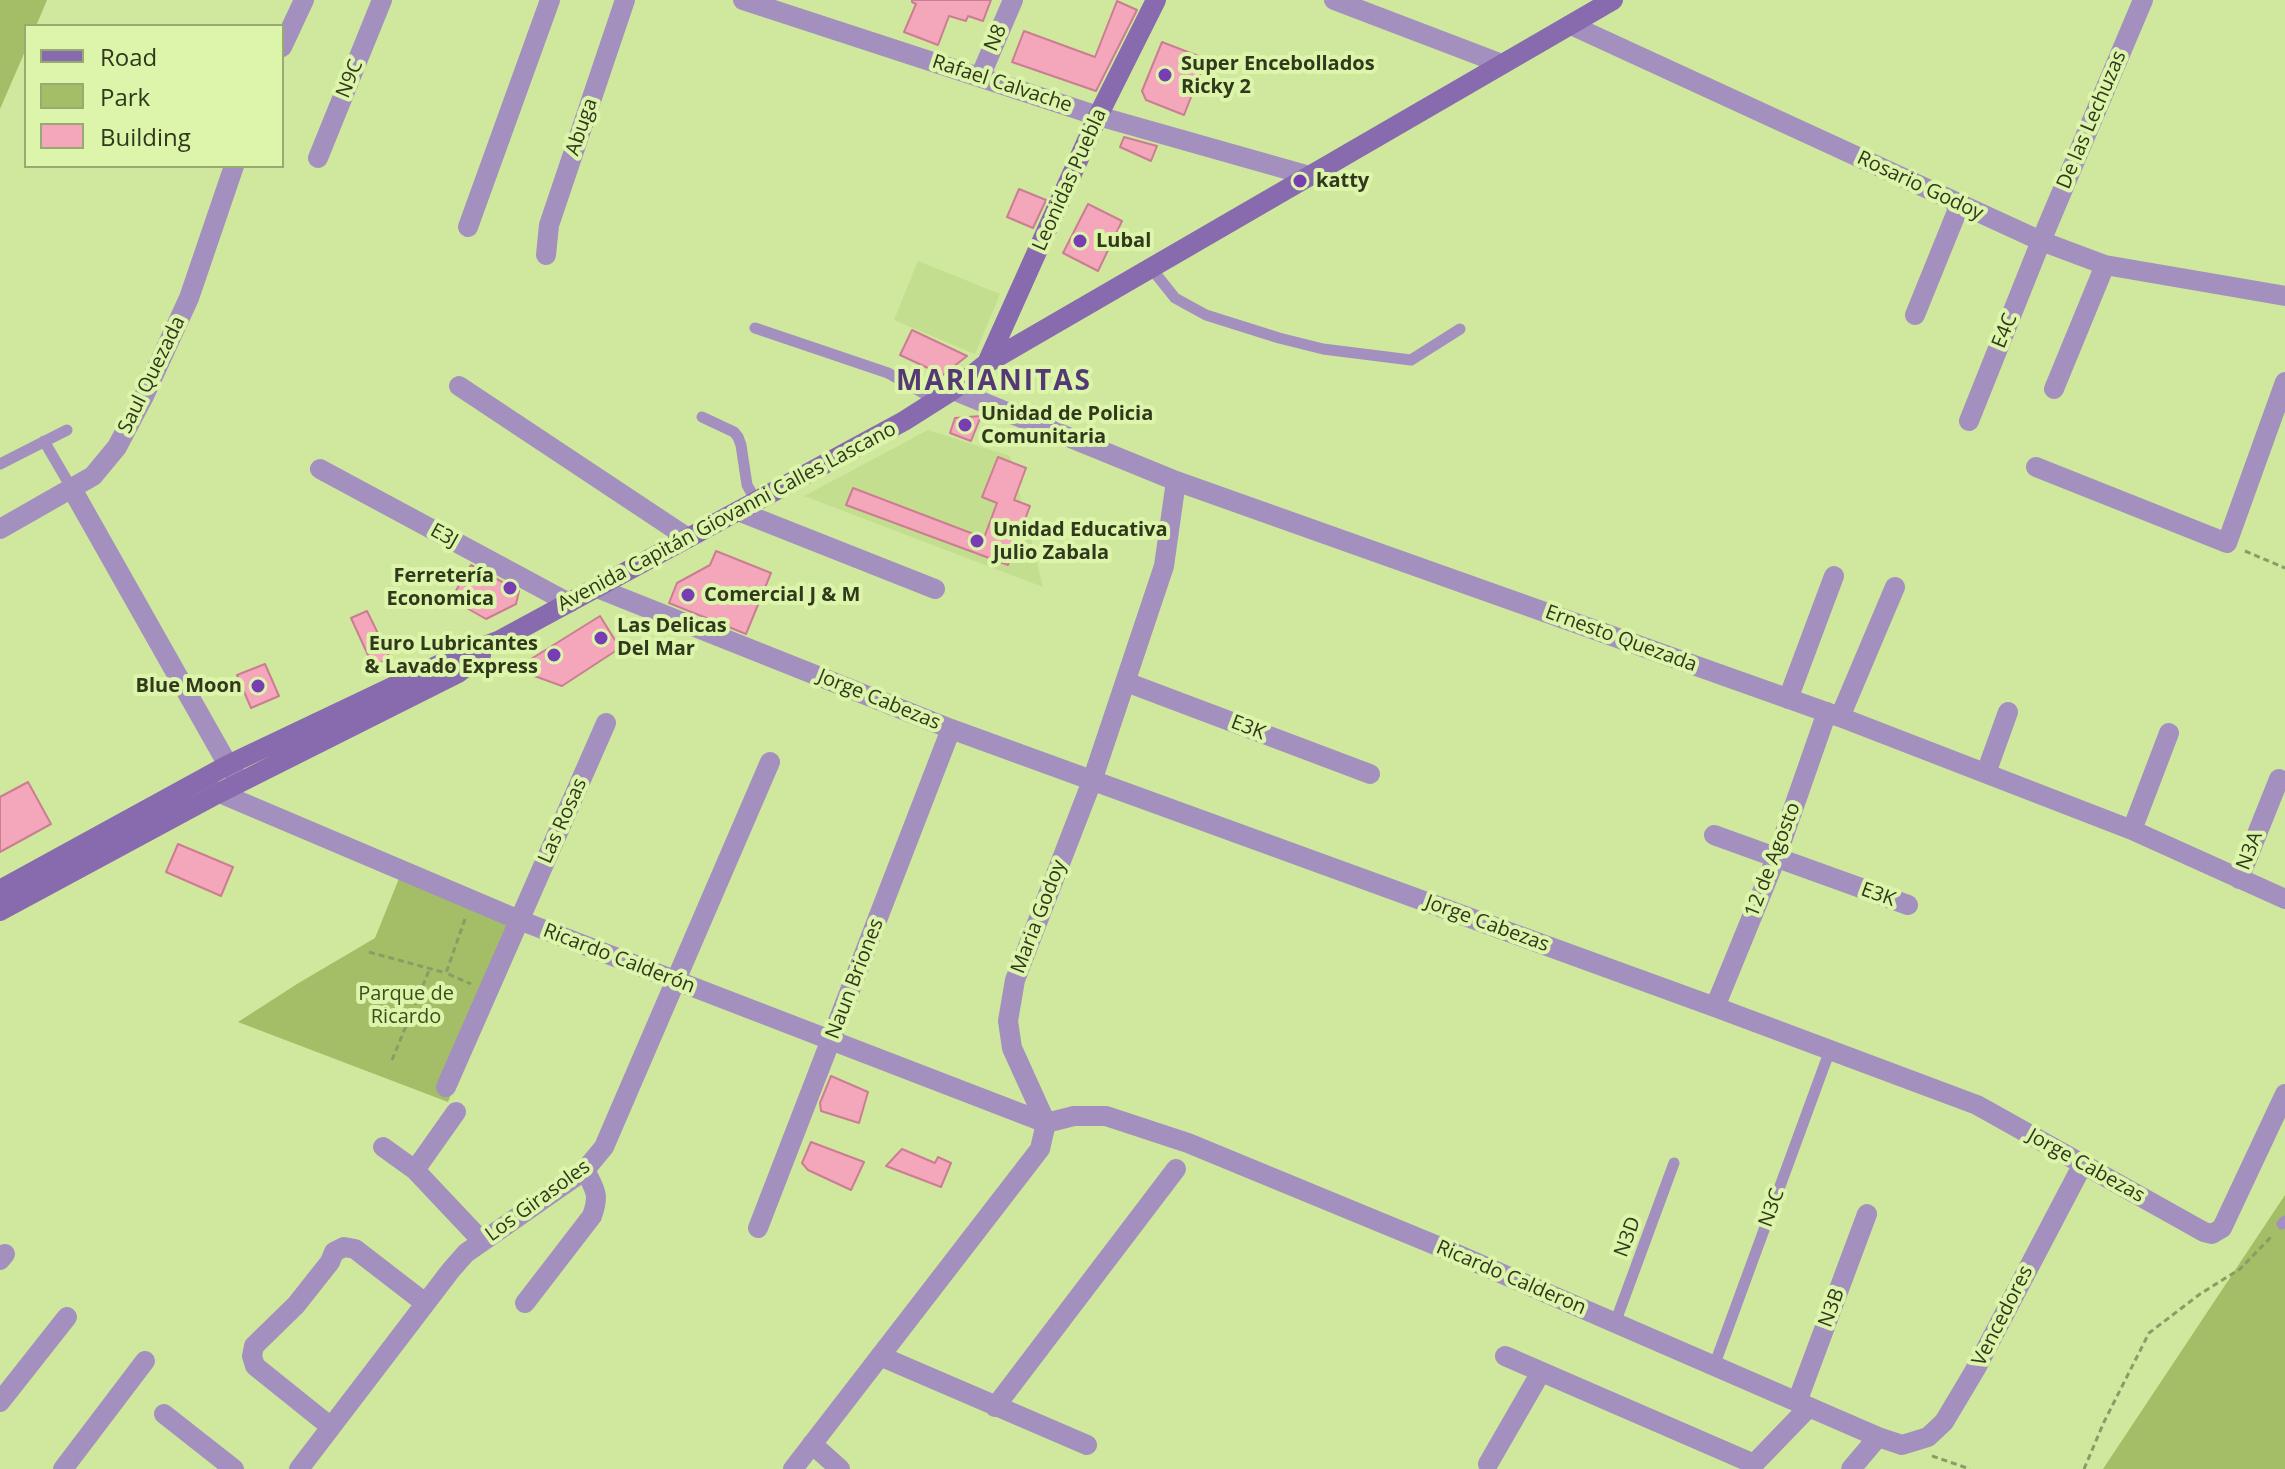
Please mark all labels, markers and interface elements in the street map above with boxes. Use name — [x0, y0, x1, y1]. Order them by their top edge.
street label: N8 — [980, 21, 1012, 55]
legend — [24, 24, 284, 168]
text: Road — [100, 40, 157, 73]
street label: De las Lechuzas — [2052, 47, 2132, 193]
street label: Rafael Calvache — [929, 50, 1075, 118]
place label: Super Encebollados Ricky 2 — [1181, 52, 1375, 99]
street label: N9C — [332, 56, 368, 102]
marker: Super Encebollados Ricky 2 — [1156, 66, 1174, 84]
text: Park — [100, 80, 150, 113]
street label: Abuga — [561, 95, 603, 159]
street label: Leonidas Puebla — [1028, 105, 1112, 255]
text: Building — [100, 120, 191, 153]
street label: Rosario Godoy — [1853, 146, 1987, 226]
place label: katty — [1316, 169, 1369, 193]
marker: katty — [1291, 172, 1309, 190]
place label: Lubal — [1096, 229, 1151, 253]
marker: Lubal — [1071, 232, 1089, 250]
street label: E4C — [1987, 310, 2023, 352]
street label: Saul Quezada — [113, 312, 191, 438]
district label: MARIANITAS — [896, 365, 1092, 399]
place label: Unidad de Policia Comunitaria — [981, 402, 1153, 449]
marker: Unidad de Policia Comunitaria — [956, 416, 974, 434]
street label: Avenida Capitán Giovanni Calles Lascano — [554, 417, 900, 617]
place label: Unidad Educativa Julio Zabala — [993, 518, 1168, 565]
street label: E3J — [426, 519, 462, 553]
marker: Unidad Educativa Julio Zabala — [968, 532, 986, 550]
place label: Ferretería Economica — [386, 564, 494, 611]
marker: Ferretería Economica — [501, 579, 519, 597]
place label: Comercial J & M — [704, 583, 860, 607]
marker: Comercial J & M — [679, 586, 697, 604]
street label: Ernesto Quezada — [1542, 600, 1700, 678]
place label: Las Delicas Del Mar — [617, 614, 727, 661]
marker: Las Delicas Del Mar — [592, 629, 610, 647]
place label: Euro Lubricantes & Lavado Express — [365, 632, 538, 679]
marker: Euro Lubricantes & Lavado Express — [545, 646, 563, 664]
street label: Jorge Cabezas — [814, 665, 944, 735]
place label: Blue Moon — [136, 674, 242, 698]
marker: Blue Moon — [249, 677, 267, 695]
street label: E3K — [1227, 711, 1269, 745]
street label: Las Rosas — [534, 775, 592, 867]
street label: 12 de Agosto — [1740, 799, 1806, 921]
street label: N3A — [2232, 828, 2268, 874]
street label: Maria Godoy — [1006, 857, 1072, 977]
street label: E3K — [1858, 878, 1898, 912]
street label: Jorge Cabezas — [1422, 890, 1552, 958]
street label: Naun Briones — [821, 915, 889, 1043]
street label: Ricardo Calderón — [540, 919, 698, 999]
park label: Parque de Ricardo — [358, 982, 454, 1029]
street label: Jorge Cabezas — [2023, 1124, 2149, 1208]
street label: Los Girasoles — [481, 1155, 595, 1247]
street label: N3C — [1754, 1186, 1790, 1230]
street label: N3D — [1610, 1214, 1646, 1260]
street label: Ricardo Calderon — [1432, 1236, 1590, 1320]
street label: Vencedores — [1967, 1262, 2039, 1370]
street label: N3B — [1814, 1285, 1850, 1331]

